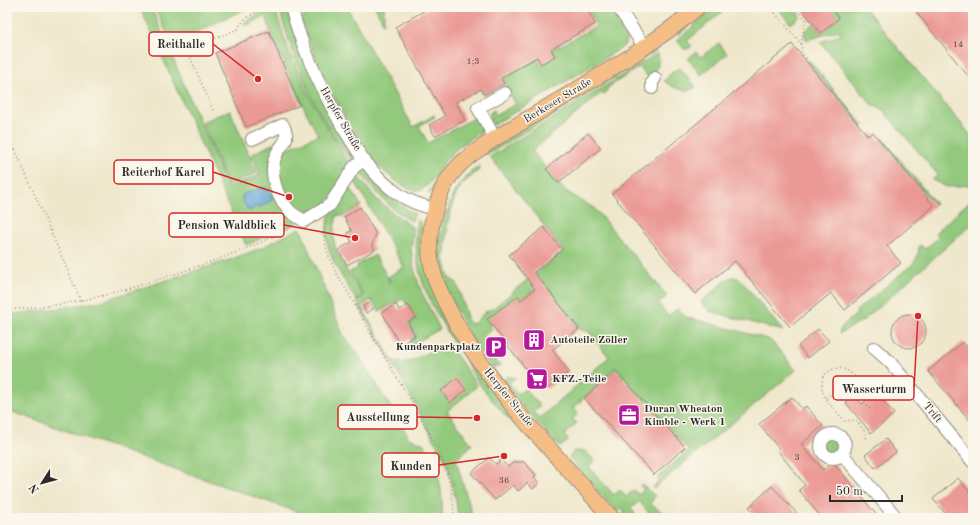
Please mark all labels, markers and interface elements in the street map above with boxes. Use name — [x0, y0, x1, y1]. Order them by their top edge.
callout: Reithalle — [149, 32, 213, 56]
text: Reithalle — [157, 39, 205, 51]
house number: 14 — [953, 40, 963, 49]
house number: 1;3 — [467, 57, 479, 66]
street label: Berkeser Straße — [522, 77, 594, 125]
street label: Herpfer Straße — [317, 85, 363, 153]
callout: Reiterhof Karel — [114, 160, 213, 184]
text: Reiterhof Karel — [121, 167, 205, 179]
callout: Pension Waldblick — [169, 213, 284, 237]
text: Pension Waldblick — [178, 220, 277, 232]
building icon: Autoteile Zöller — [521, 327, 547, 353]
parking icon: Kundenparkplatz — [483, 334, 509, 360]
place label: Autoteile Zöller — [550, 335, 628, 346]
place label: Kundenparkplatz — [396, 342, 480, 353]
supermarket icon: KFZ.-Teile — [524, 366, 550, 392]
street label: Herpfer Straße — [481, 367, 535, 429]
place label: KFZ.-Teile — [552, 374, 606, 385]
callout: Wasserturm — [833, 376, 914, 400]
text: Wasserturm — [842, 384, 907, 396]
street label: Trift — [920, 401, 944, 425]
office icon: Duran Wheaton Kimble - Werk 1 — [616, 402, 642, 428]
place label: Duran Wheaton Kimble - Werk 1 — [644, 404, 726, 428]
callout: Ausstellung — [338, 405, 417, 429]
text: Ausstellung — [346, 412, 410, 424]
callout: Kunden — [382, 453, 439, 477]
house number: 3 — [794, 453, 800, 462]
text: Kunden — [390, 461, 432, 473]
north arrow — [22, 463, 62, 503]
house number: 36 — [499, 476, 509, 485]
scale bar — [830, 477, 902, 503]
text: N — [28, 481, 42, 495]
text: 50 m — [836, 485, 863, 498]

